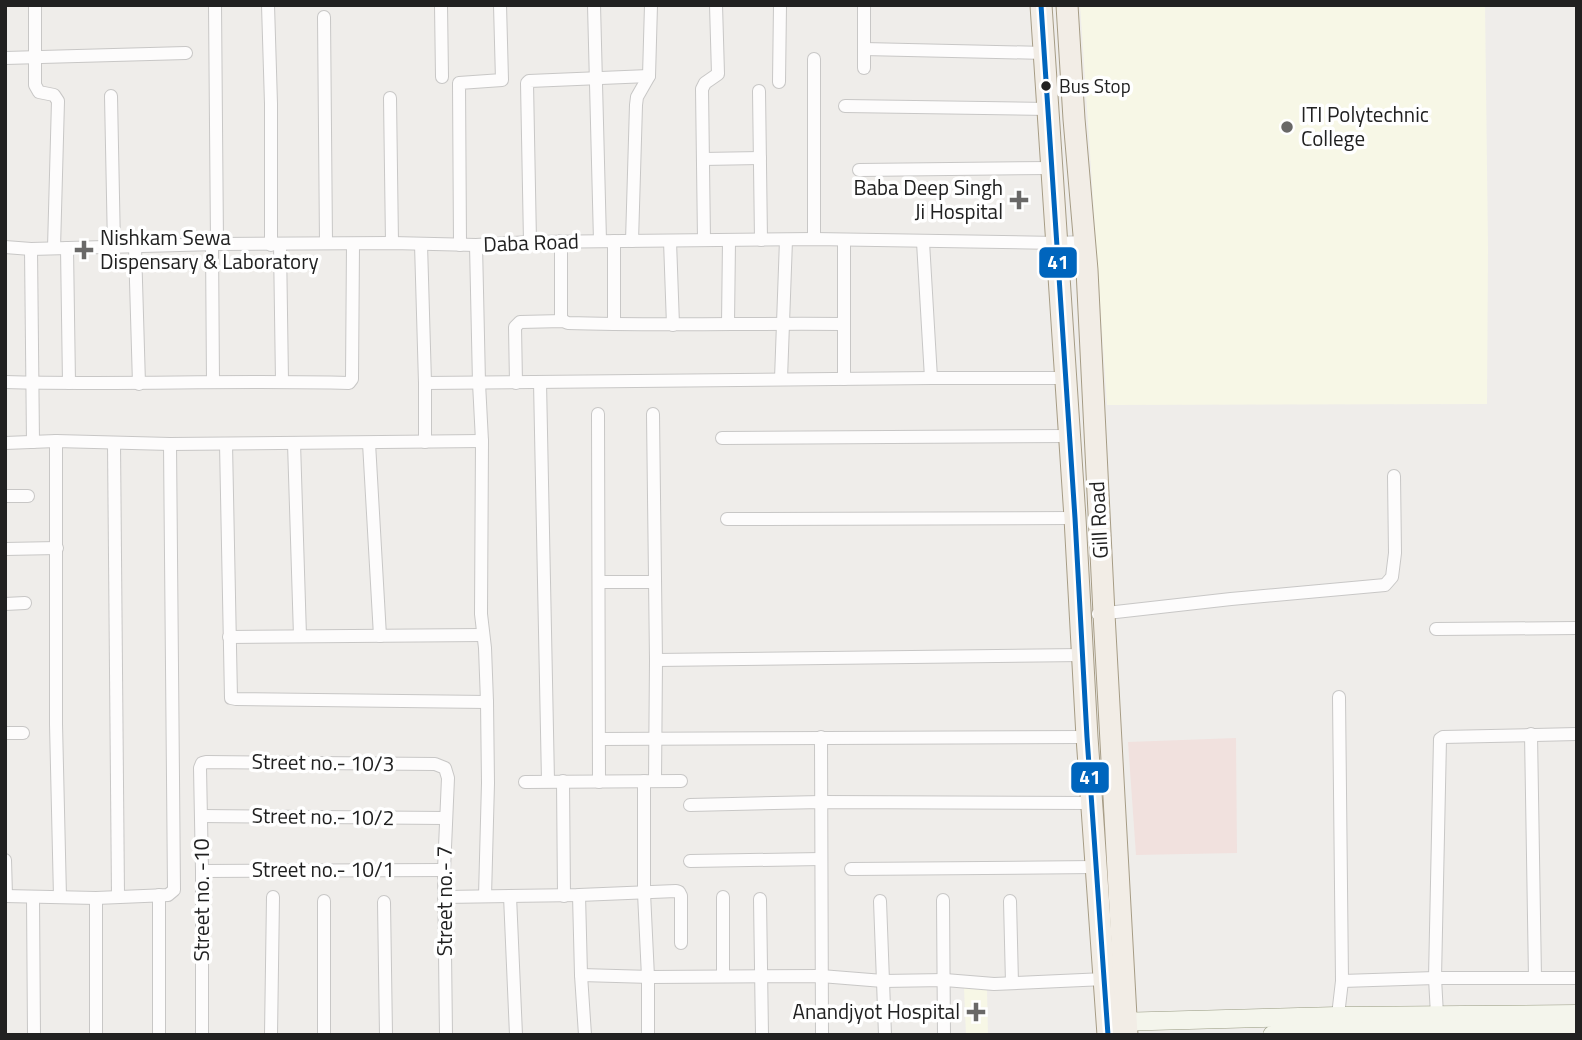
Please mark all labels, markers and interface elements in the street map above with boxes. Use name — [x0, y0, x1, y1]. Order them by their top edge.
place label: Bus Stop — [1059, 71, 1131, 100]
marker: Bus Stop — [1039, 79, 1053, 93]
place label: ITI Polytechnic College — [1301, 98, 1429, 154]
marker: ITI Polytechnic College — [1279, 119, 1295, 135]
place label: Baba Deep Singh Ji Hospital — [854, 171, 1003, 227]
marker: Baba Deep Singh Ji Hospital — [1009, 190, 1029, 210]
place label: Nishkam Sewa Dispensary & Laboratory — [100, 221, 319, 277]
street label: Daba Road — [483, 224, 579, 260]
marker: Nishkam Sewa Dispensary & Laboratory — [74, 240, 94, 260]
line badge: 41 — [1038, 246, 1078, 279]
text: 41 — [1047, 247, 1069, 276]
street label: Gill Road — [1080, 481, 1116, 560]
street label: Street no.- 10/3 — [251, 745, 395, 779]
line badge: 41 — [1070, 761, 1110, 794]
text: 41 — [1079, 762, 1101, 791]
street label: Street no.- 10/2 — [251, 799, 395, 833]
street label: Street no. -10 — [185, 839, 217, 962]
street label: Street no.- 7 — [428, 846, 460, 956]
street label: Street no.- 10/1 — [252, 853, 394, 885]
place label: Anandjyot Hospital — [792, 995, 960, 1027]
marker: Anandjyot Hospital — [966, 1002, 986, 1022]

